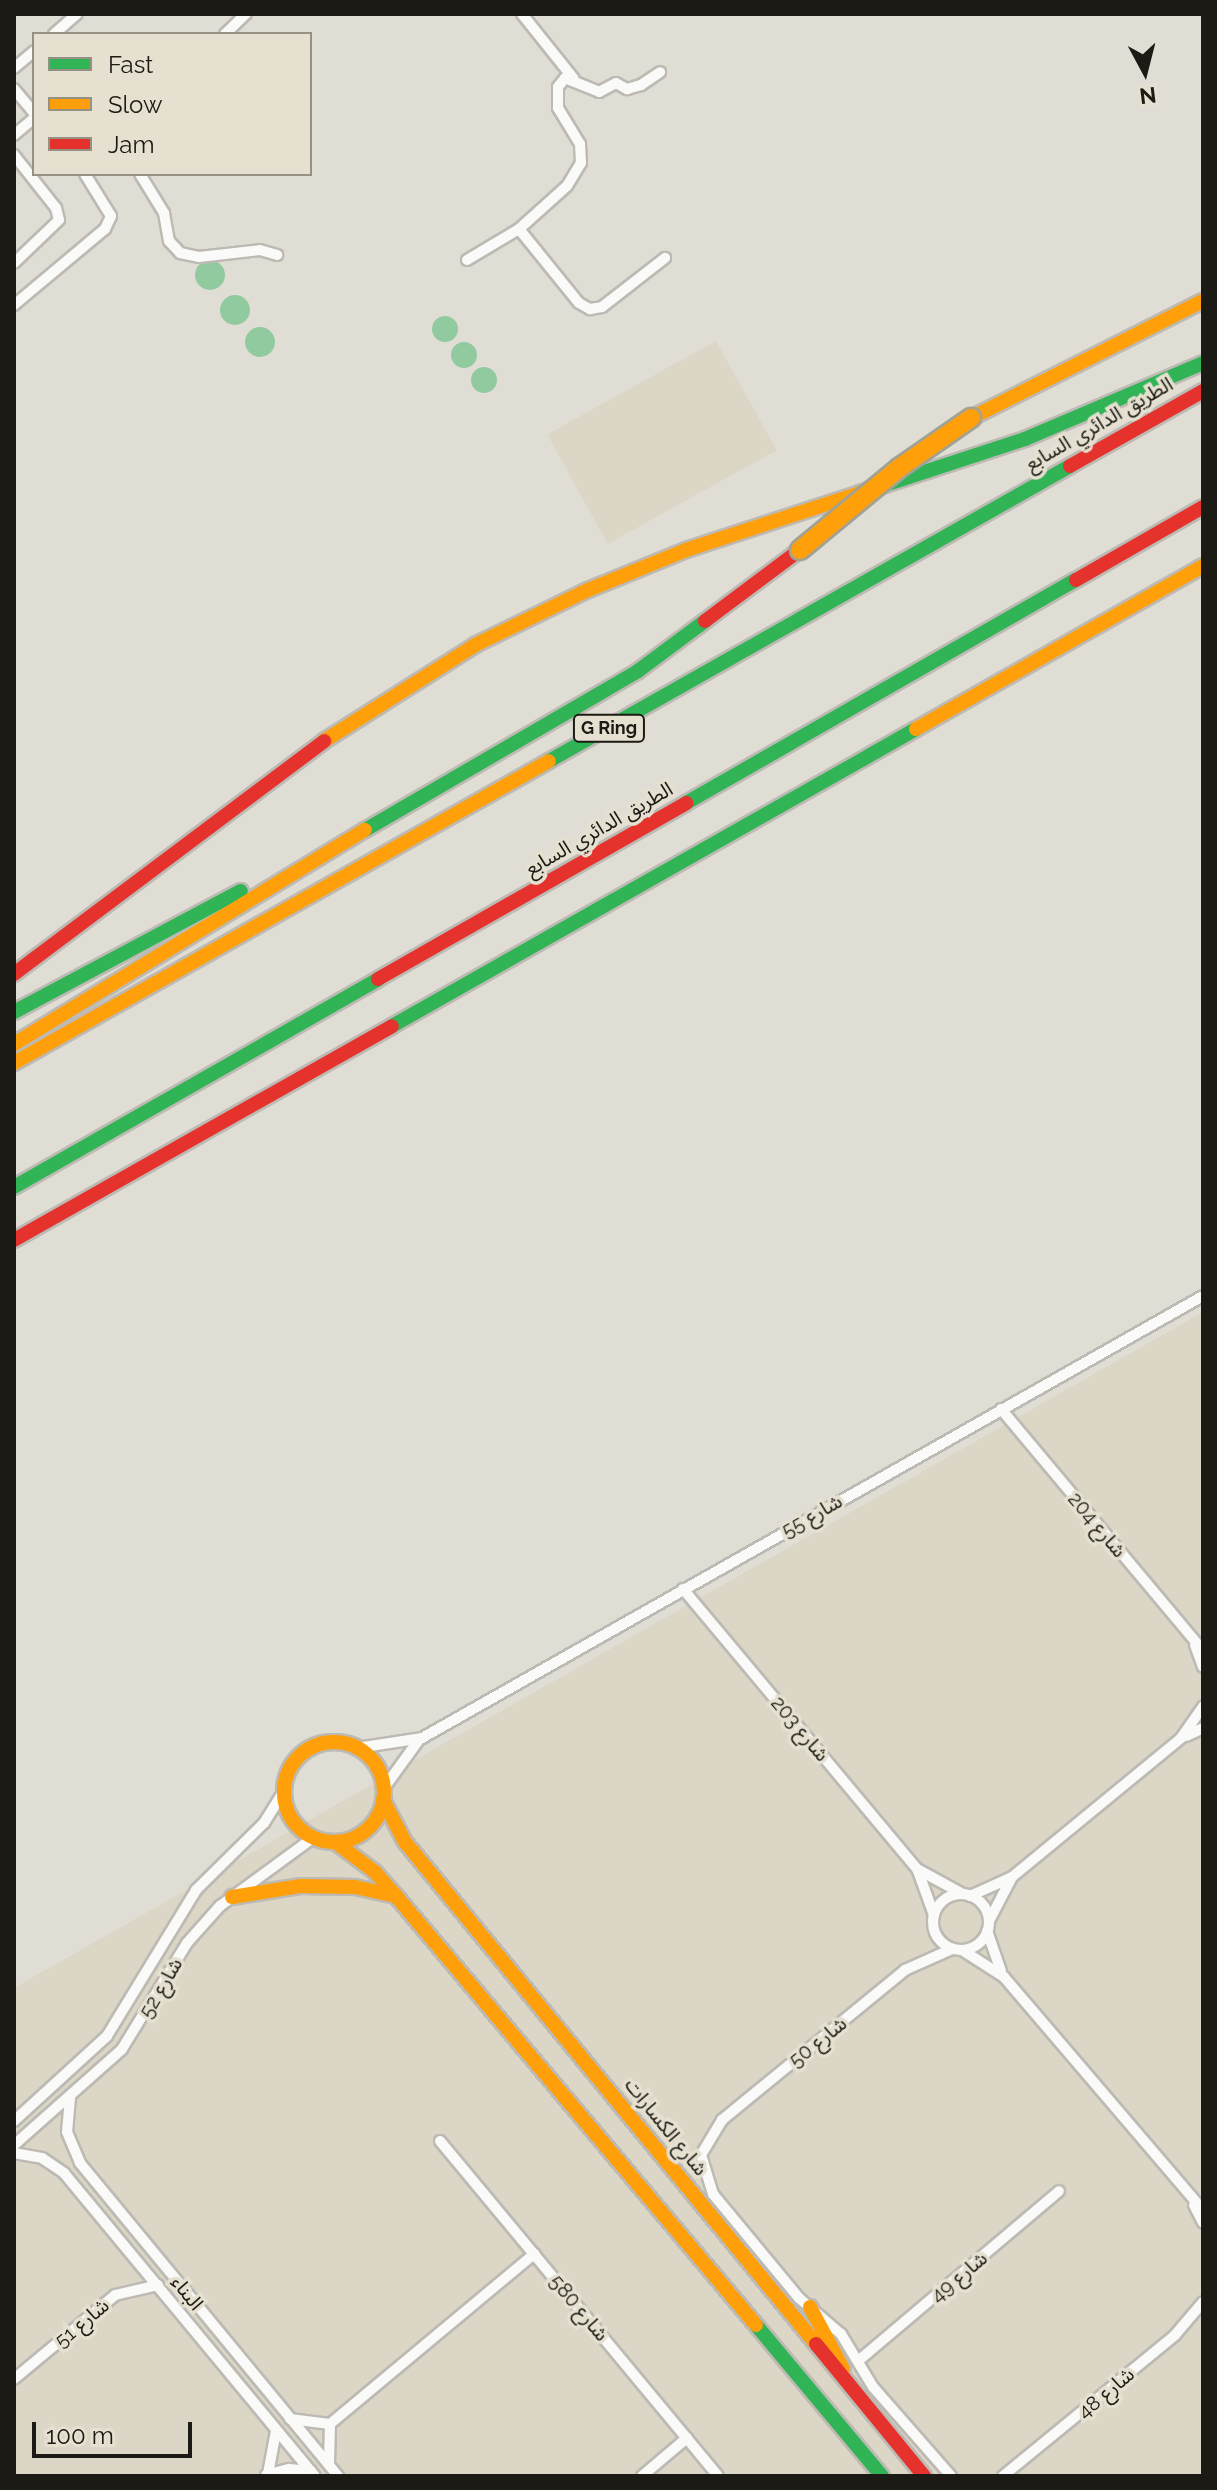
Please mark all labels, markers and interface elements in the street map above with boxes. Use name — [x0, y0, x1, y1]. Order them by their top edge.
legend — [32, 32, 312, 176]
north arrow — [1105, 32, 1185, 112]
text: Fast — [108, 50, 153, 79]
text: N — [1138, 82, 1158, 110]
text: Slow — [108, 90, 162, 119]
text: Jam — [108, 130, 154, 159]
street label: الطريق الدائري السابع — [1021, 372, 1177, 476]
road number: G Ring — [571, 714, 647, 742]
street label: الطريق الدائري السابع — [521, 777, 677, 881]
street label: شارع 204 — [1063, 1488, 1131, 1562]
street label: شارع 55 — [777, 1489, 847, 1543]
street label: شارع 203 — [766, 1692, 834, 1766]
street label: شارع 52 — [134, 1954, 188, 2022]
street label: شارع 50 — [784, 2012, 852, 2072]
street label: شارع الكسارات — [619, 2073, 713, 2181]
street label: شارع 49 — [926, 2246, 992, 2308]
street label: شارع 580 — [544, 2270, 614, 2346]
street label: البناء — [166, 2271, 208, 2315]
street label: شارع 51 — [50, 2293, 114, 2353]
street label: شارع 48 — [1073, 2362, 1139, 2424]
scale bar — [36, 2406, 196, 2456]
text: 100 m — [46, 2421, 114, 2450]

